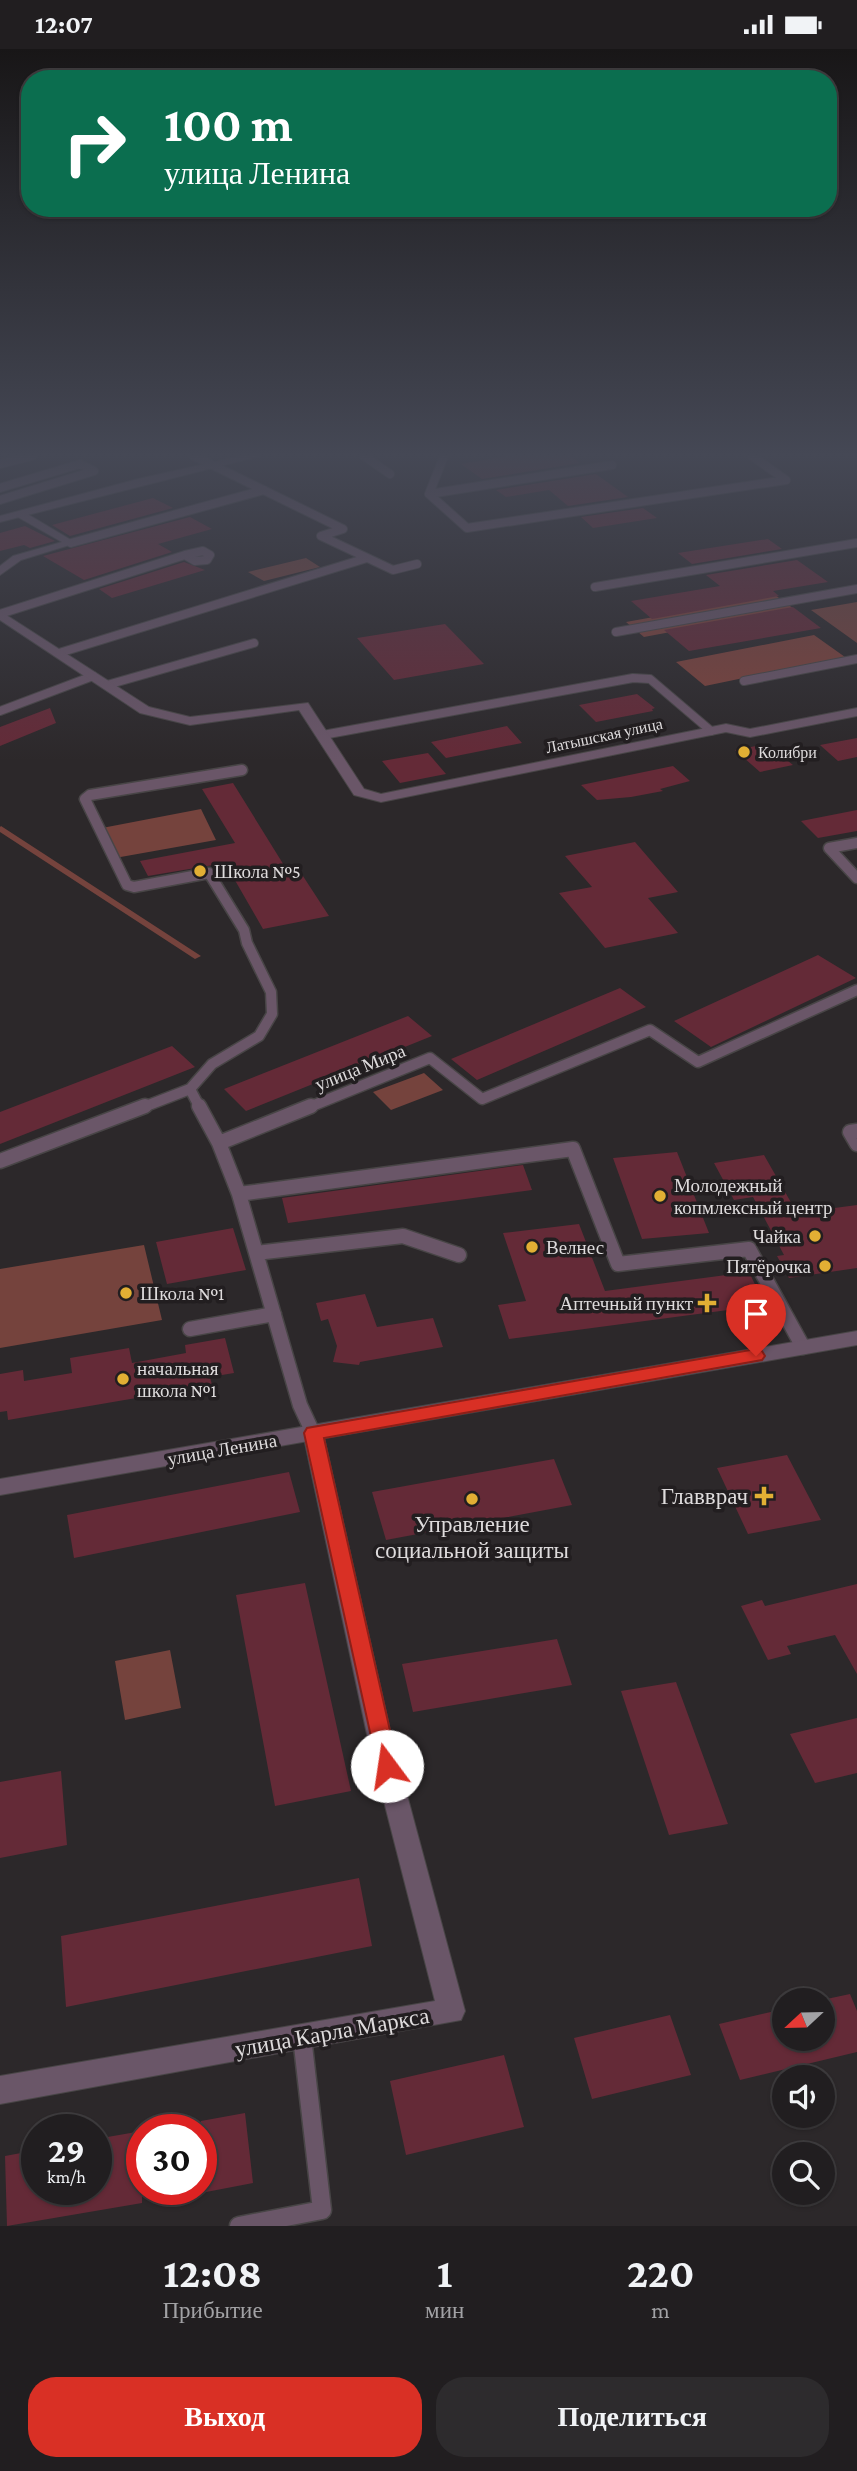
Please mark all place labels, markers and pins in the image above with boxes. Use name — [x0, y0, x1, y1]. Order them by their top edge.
marker: Колибри — [736, 744, 752, 760]
place label: Колибри — [758, 744, 817, 762]
place label: Школа №5 — [214, 861, 301, 882]
marker: Школа №5 — [192, 863, 208, 879]
place label: Молодежный копмлексный центр — [674, 1175, 833, 1218]
marker: Молодежный копмлексный центр — [652, 1188, 668, 1204]
place label: Чайка — [753, 1226, 802, 1247]
marker: Чайка — [807, 1228, 823, 1244]
place label: Велнес — [546, 1237, 604, 1258]
marker: Велнес — [524, 1239, 540, 1255]
place label: Пятёрочка — [726, 1256, 812, 1277]
marker: Пятёрочка — [817, 1258, 833, 1274]
place label: Школа №1 — [140, 1283, 224, 1304]
pin — [726, 1284, 786, 1356]
marker: Школа №1 — [118, 1285, 134, 1301]
place label: Аптечный пункт — [560, 1293, 694, 1314]
marker: Аптечный пункт — [699, 1295, 715, 1311]
place label: начальная школа №1 — [137, 1358, 219, 1401]
marker: начальная школа №1 — [115, 1371, 131, 1387]
place label: Главврач — [661, 1483, 748, 1509]
marker: Главврач — [754, 1486, 774, 1506]
marker: Управление социальной защиты — [464, 1491, 480, 1507]
place label: Управление социальной защиты — [375, 1511, 569, 1563]

